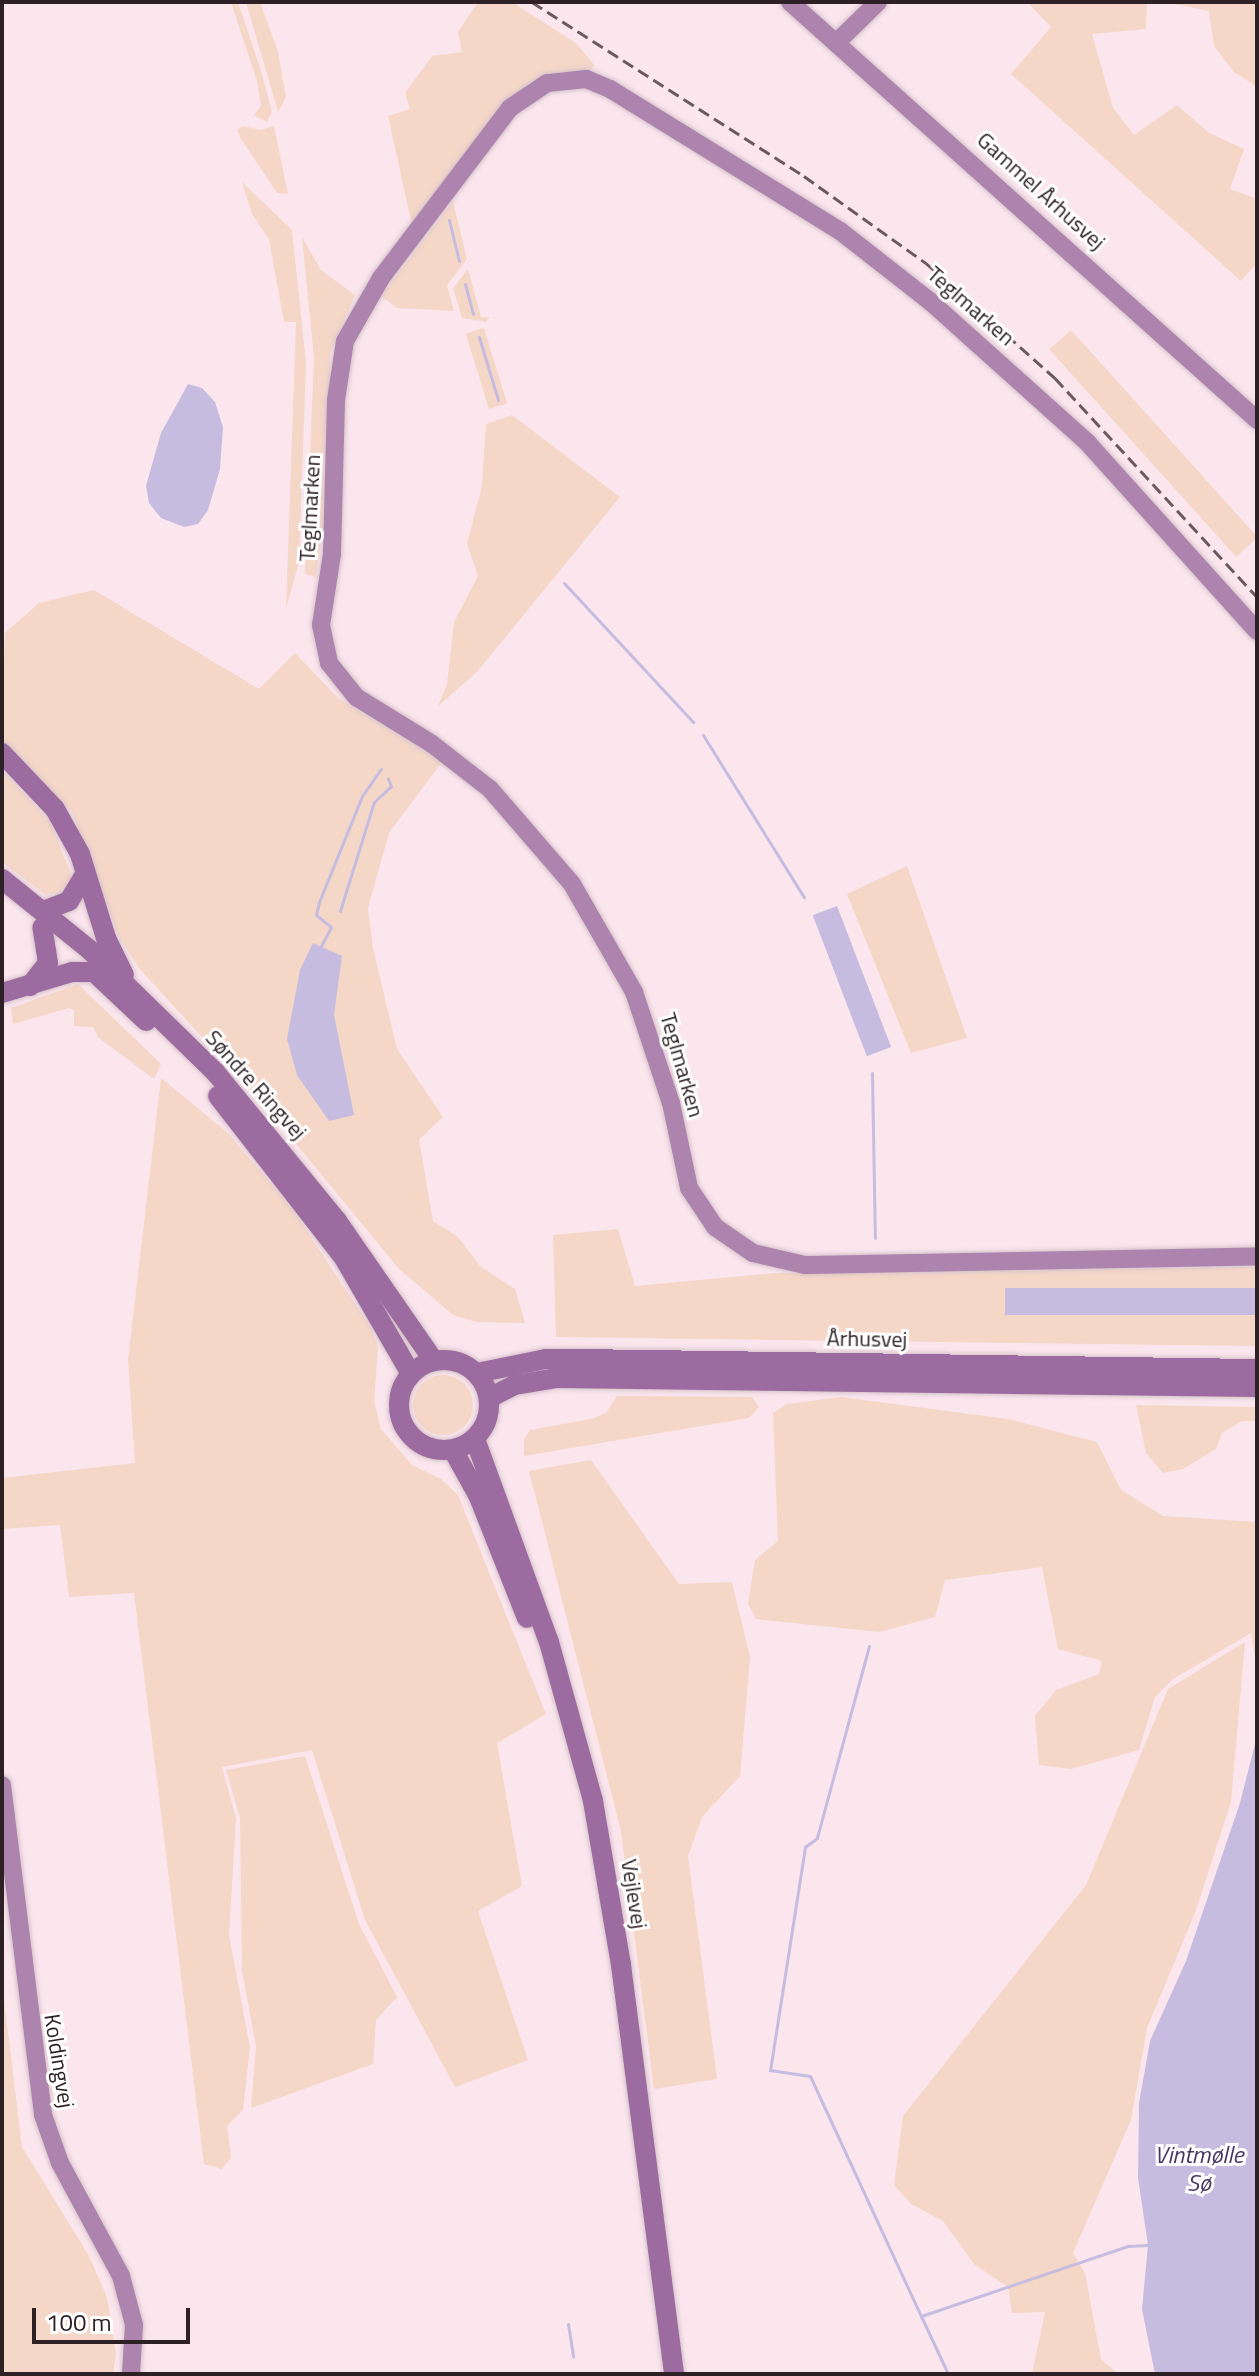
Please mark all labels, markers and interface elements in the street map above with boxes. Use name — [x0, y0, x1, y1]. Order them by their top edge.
street label: Gammel Århusvej — [972, 127, 1110, 255]
street label: Teglmarken — [922, 261, 1020, 351]
street label: Teglmarken — [294, 454, 326, 562]
street label: Teglmarken — [655, 1010, 709, 1120]
street label: Søndre Ringvej — [200, 1025, 312, 1145]
street label: Århusvej — [826, 1325, 908, 1353]
street label: Vejlevej — [615, 1857, 653, 1931]
street label: Koldingvej — [39, 2012, 79, 2110]
water label: Vintmølle Sø — [1154, 2141, 1244, 2197]
scale bar — [36, 2292, 194, 2342]
text: 100 m — [46, 2304, 112, 2340]

